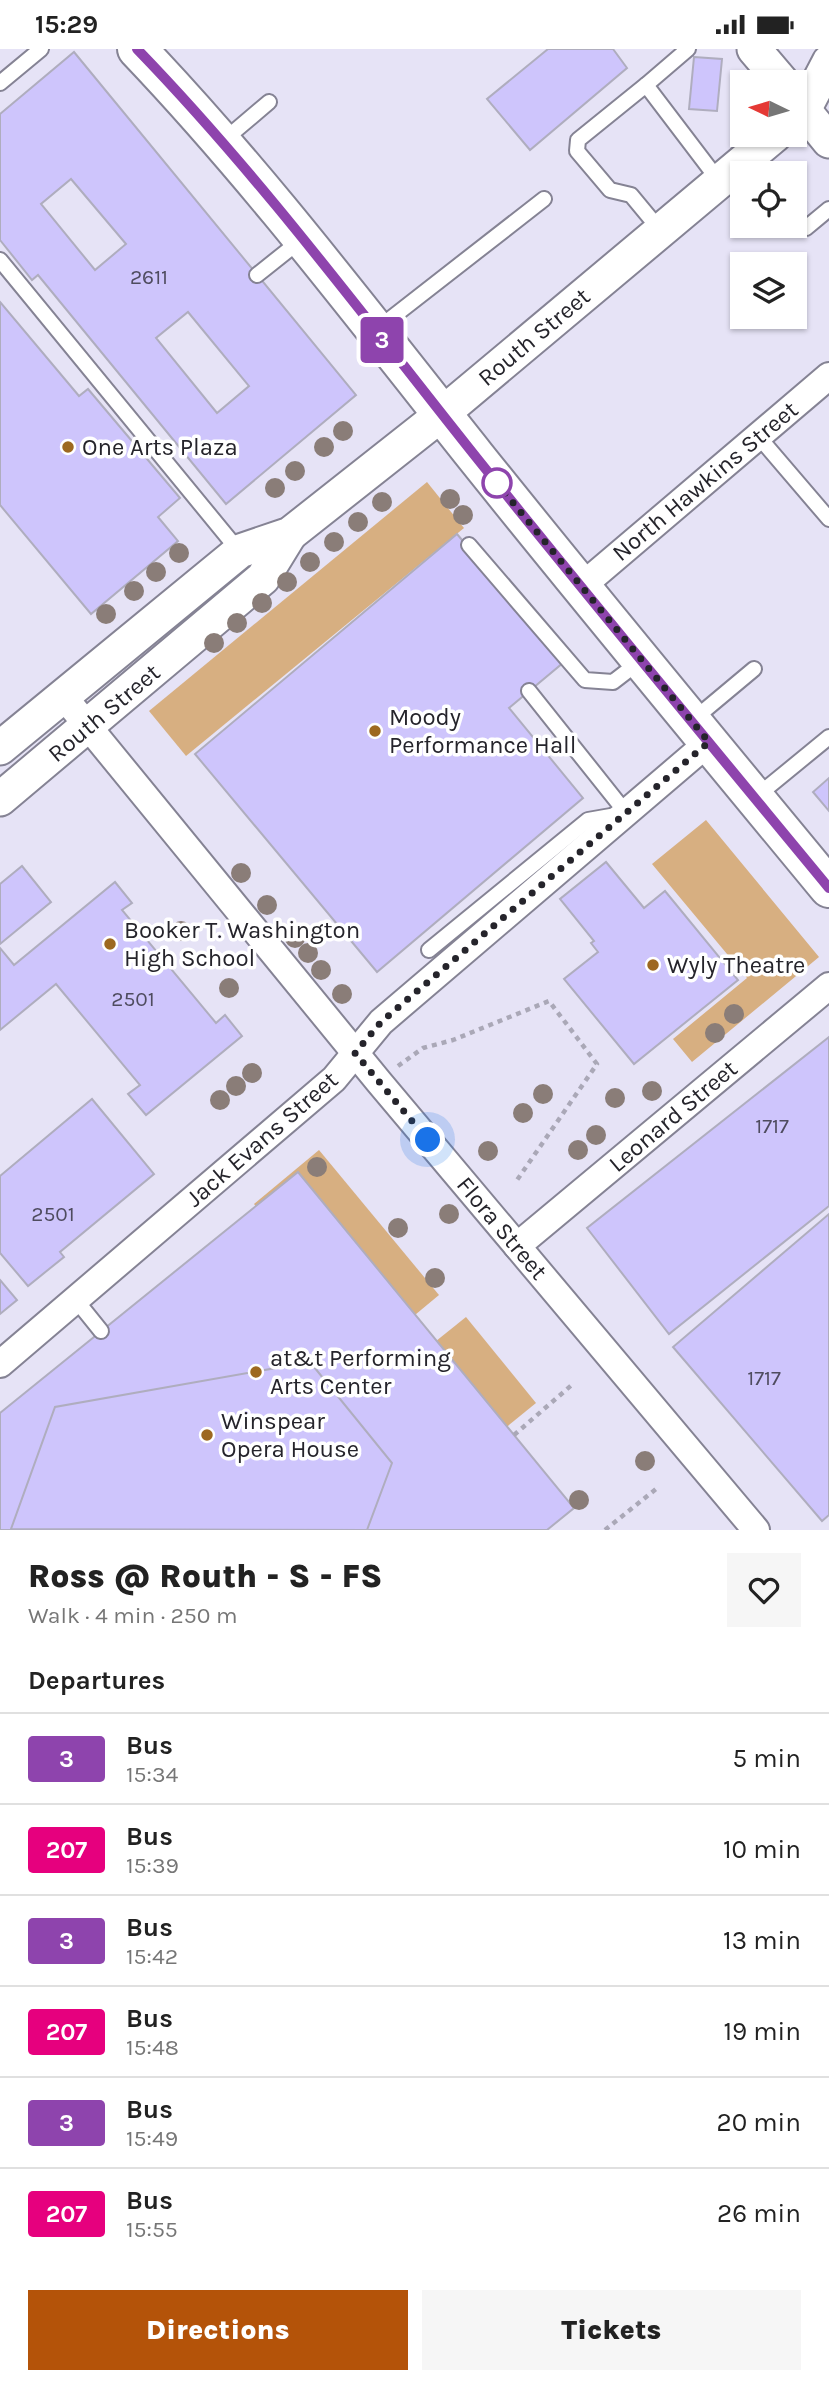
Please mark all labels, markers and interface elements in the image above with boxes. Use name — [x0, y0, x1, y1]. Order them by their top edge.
text: 15:29 — [35, 9, 98, 40]
north arrow — [730, 70, 807, 147]
map controls — [730, 70, 807, 329]
button: locate — [730, 161, 807, 238]
button: layers — [730, 252, 807, 329]
house number: 2611 — [130, 265, 168, 289]
street label: Routh Street — [472, 282, 596, 392]
line badge: 3 — [359, 317, 405, 363]
text: 3 — [375, 326, 389, 354]
street label: North Hawkins Street — [607, 395, 803, 567]
place label: One Arts Plaza — [82, 433, 238, 461]
marker: One Arts Plaza — [60, 439, 76, 455]
unlabelled marker — [482, 468, 512, 498]
street label: Routh Street — [42, 658, 166, 768]
place label: Moody Performance Hall — [389, 703, 577, 759]
marker: Moody Performance Hall — [367, 723, 383, 739]
place label: Booker T. Washington High School — [124, 916, 360, 972]
marker: Booker T. Washington High School — [102, 936, 118, 952]
place label: Wyly Theatre — [667, 951, 805, 979]
marker: Wyly Theatre — [645, 957, 661, 973]
house number: 2501 — [111, 987, 155, 1011]
street label: Leonard Street — [603, 1054, 743, 1178]
street label: Jack Evans Street — [180, 1065, 344, 1213]
house number: 1717 — [755, 1114, 789, 1138]
your location — [410, 1122, 445, 1157]
street label: Flora Street — [451, 1171, 553, 1285]
house number: 2501 — [31, 1202, 75, 1226]
place label: at&t Performing Arts Center — [270, 1344, 451, 1400]
marker: at&t Performing Arts Center — [248, 1364, 264, 1380]
house number: 1717 — [747, 1366, 781, 1390]
place label: Winspear Opera House — [221, 1407, 359, 1463]
marker: Winspear Opera House — [199, 1427, 215, 1443]
button: heart — [727, 1553, 801, 1627]
text: Ross @ Routh - S - FS — [28, 1557, 383, 1595]
text: Walk · 4 min · 250 m — [28, 1602, 237, 1629]
text: Departures — [28, 1665, 165, 1696]
text: Bus — [126, 1730, 173, 1761]
text: 5 min — [732, 1743, 801, 1774]
text: 3 — [59, 1745, 74, 1773]
text: 15:34 — [126, 1761, 178, 1788]
text: Bus — [126, 1821, 173, 1852]
text: 10 min — [723, 1834, 801, 1865]
text: 207 — [46, 1836, 87, 1864]
text: 15:39 — [126, 1852, 179, 1879]
text: Bus — [126, 1912, 173, 1943]
text: 13 min — [723, 1925, 801, 1956]
text: 3 — [59, 1927, 74, 1955]
text: 15:42 — [126, 1943, 178, 1970]
text: Bus — [126, 2003, 173, 2034]
text: 19 min — [723, 2016, 801, 2047]
text: 207 — [46, 2018, 87, 2046]
text: 15:48 — [126, 2034, 179, 2061]
text: Bus — [126, 2094, 173, 2125]
text: 20 min — [717, 2107, 801, 2138]
text: 3 — [59, 2109, 74, 2137]
text: 15:49 — [126, 2125, 178, 2152]
text: Bus — [126, 2185, 173, 2216]
text: 26 min — [717, 2198, 801, 2229]
text: 207 — [46, 2200, 87, 2228]
text: 15:55 — [126, 2216, 178, 2243]
button: Directions — [28, 2290, 408, 2370]
button: Tickets — [422, 2290, 801, 2370]

